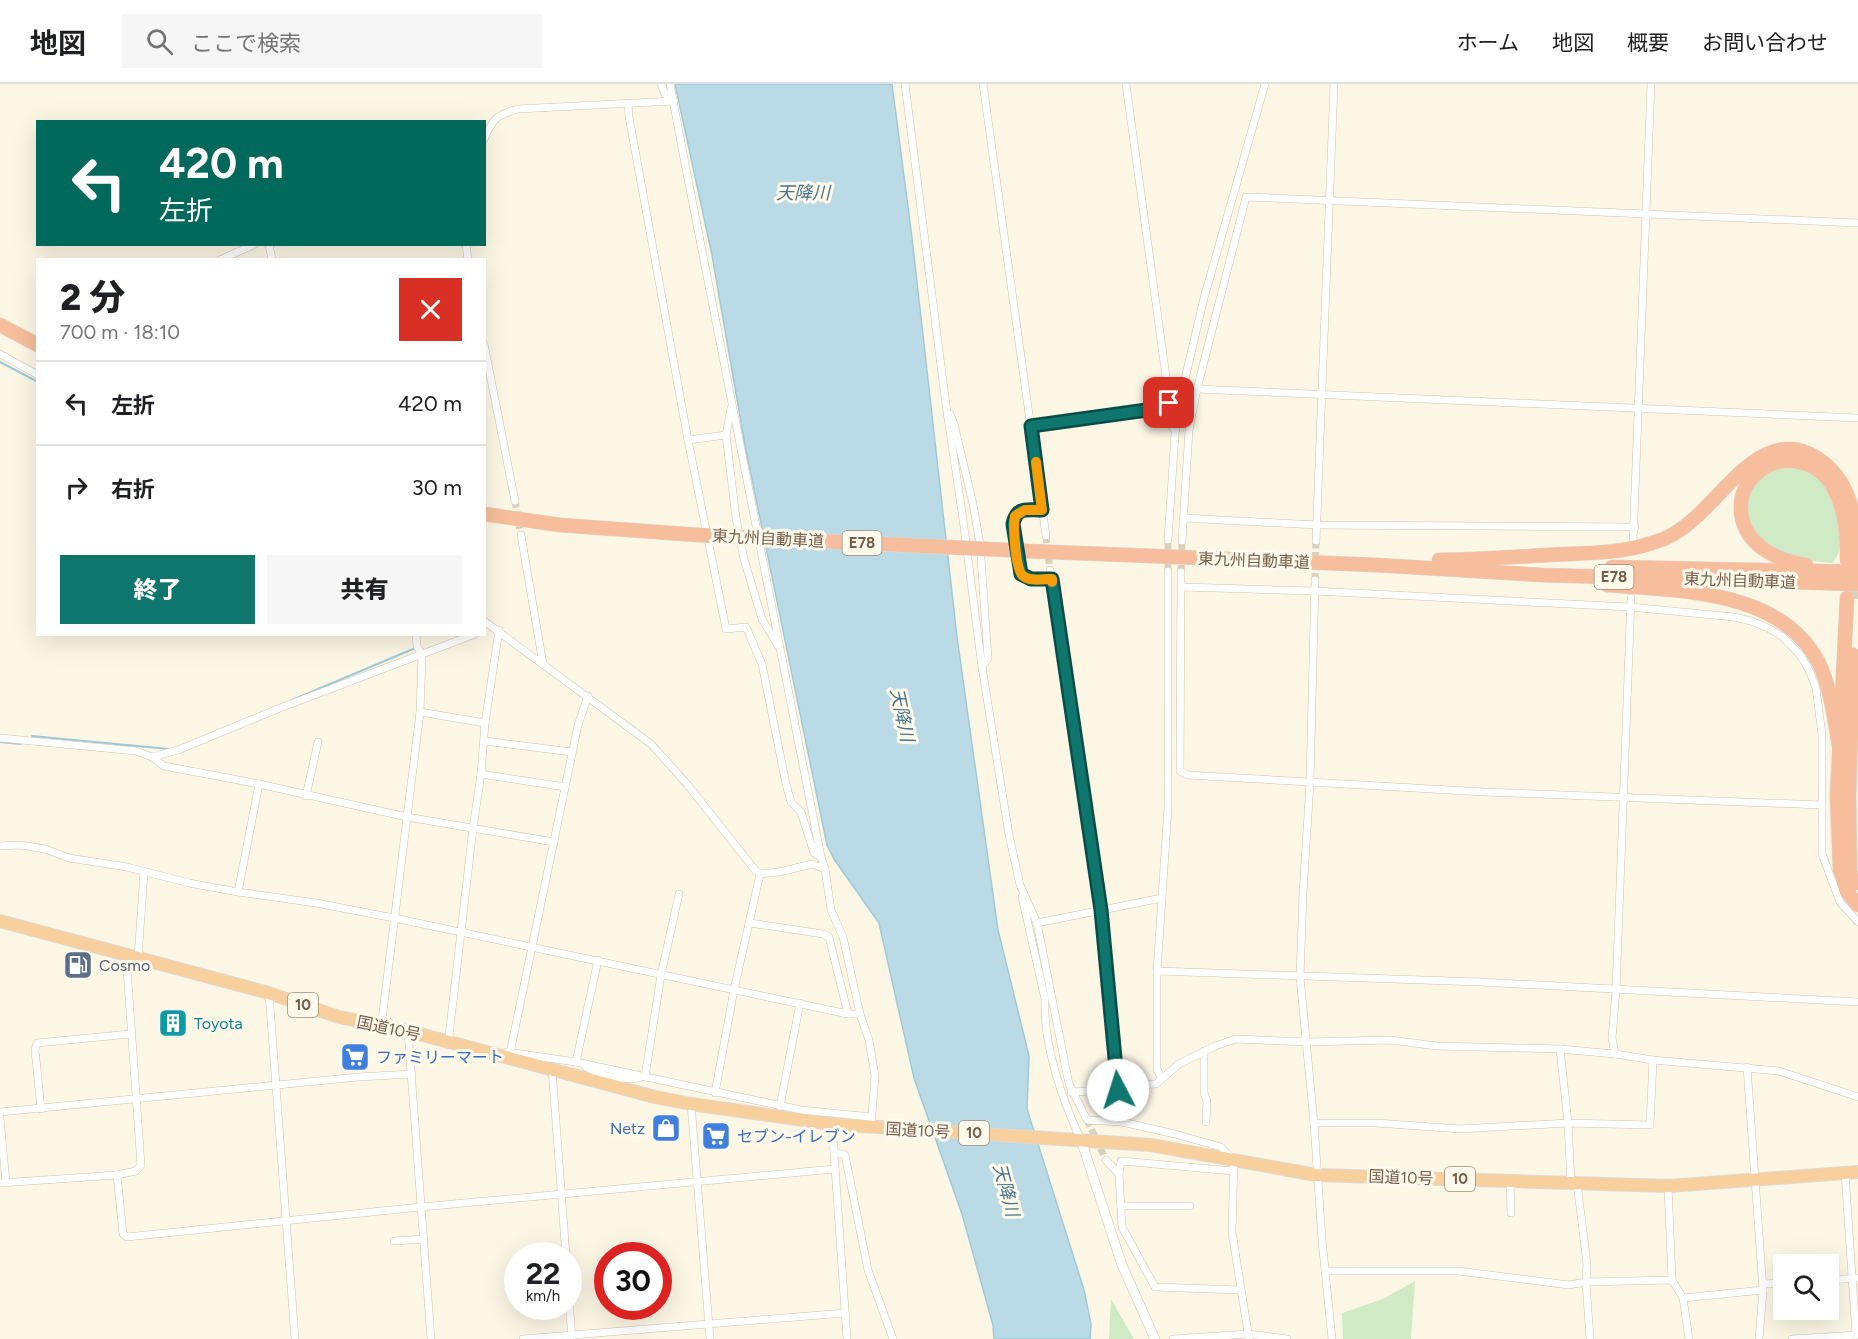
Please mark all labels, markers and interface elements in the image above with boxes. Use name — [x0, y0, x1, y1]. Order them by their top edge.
search box — [122, 14, 542, 68]
icon: search — [143, 25, 176, 58]
text: 地図 — [30, 26, 86, 60]
text: ここで検索 — [191, 30, 301, 57]
text: ホーム — [1457, 30, 1519, 55]
text: 地図 — [1552, 30, 1594, 55]
text: 概要 — [1627, 30, 1669, 55]
text: お問い合わせ — [1702, 30, 1828, 55]
text: 420 m — [159, 138, 284, 189]
icon: left — [60, 144, 138, 222]
water label: 天降川 — [776, 182, 832, 204]
text: 左折 — [159, 194, 213, 227]
text: 2 分 — [60, 276, 126, 319]
button: close — [399, 278, 462, 341]
text: 700 m · 18:10 — [60, 320, 180, 344]
pin — [1143, 377, 1194, 428]
icon: arrive — [1152, 386, 1185, 419]
icon: left — [60, 387, 93, 420]
text: 420 m — [398, 390, 462, 417]
text: 左折 — [111, 392, 155, 419]
icon: right — [60, 471, 93, 504]
text: 30 m — [412, 474, 462, 501]
text: 右折 — [111, 476, 155, 503]
street label: 東九州自動車道 — [712, 526, 824, 551]
road number: E78 — [842, 531, 882, 555]
street label: 東九州自動車道 — [1198, 549, 1310, 572]
button: 終了 — [60, 555, 255, 624]
button: 共有 — [267, 555, 462, 624]
road number: E78 — [1594, 565, 1634, 589]
street label: 東九州自動車道 — [1684, 569, 1796, 592]
water label: 天降川 — [886, 686, 919, 746]
fuel station icon: Cosmo — [62, 949, 94, 981]
place label: Cosmo — [99, 956, 150, 975]
road number: 10 — [288, 993, 318, 1017]
building icon: Toyota — [157, 1007, 189, 1039]
street label: 国道10号 — [355, 1012, 423, 1045]
place label: Toyota — [194, 1014, 243, 1033]
supermarket icon: ファミリーマート — [339, 1041, 371, 1073]
place label: ファミリーマート — [376, 1048, 504, 1067]
position arrow — [1086, 1058, 1150, 1122]
shop icon: Netz — [650, 1112, 682, 1144]
place label: Netz — [610, 1119, 645, 1138]
street label: 国道10号 — [885, 1119, 951, 1142]
supermarket icon: セブン-イレブン — [700, 1120, 732, 1152]
road number: 10 — [959, 1121, 989, 1145]
place label: セブン-イレブン — [737, 1127, 856, 1146]
water label: 天降川 — [988, 1161, 1024, 1221]
street label: 国道10号 — [1368, 1167, 1434, 1188]
road number: 10 — [1445, 1167, 1475, 1191]
speed limit sign: 30 — [594, 1242, 672, 1320]
map controls — [1773, 1254, 1839, 1320]
button: search — [1773, 1254, 1839, 1320]
text: 22 — [526, 1255, 560, 1292]
text: km/h — [526, 1287, 560, 1305]

